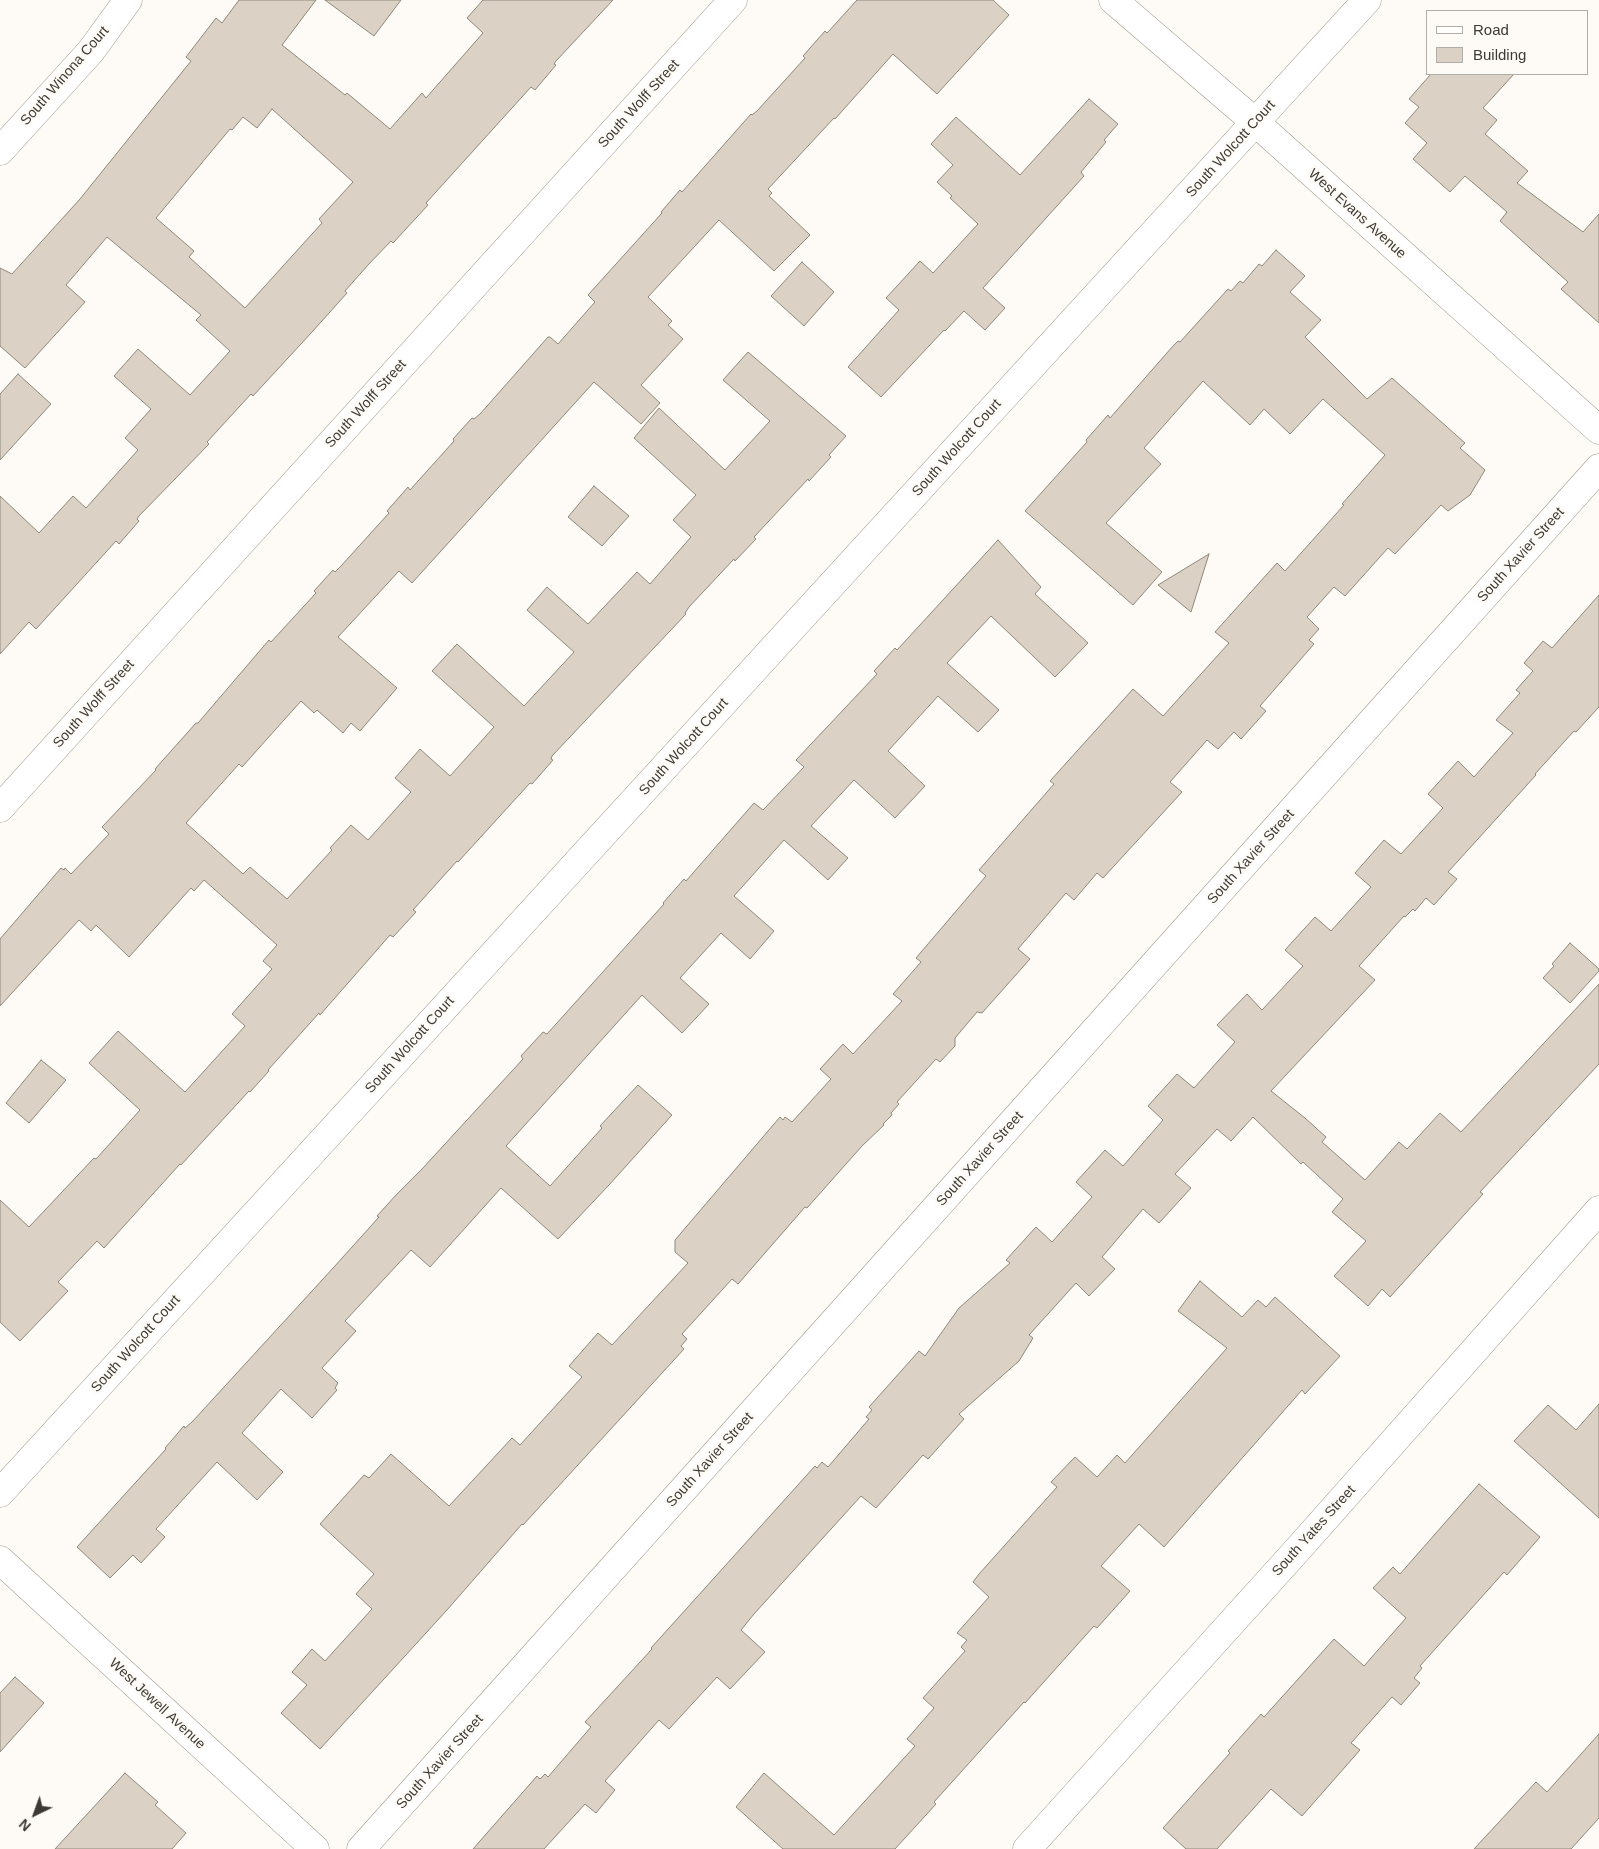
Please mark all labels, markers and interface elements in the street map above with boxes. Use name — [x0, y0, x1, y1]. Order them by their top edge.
legend — [1426, 10, 1589, 75]
text: Road — [1473, 21, 1509, 38]
street label: South Winona Court — [17, 23, 113, 129]
text: Building — [1473, 46, 1526, 63]
street label: South Wolff Street — [595, 56, 683, 152]
street label: South Wolcott Court — [1183, 97, 1279, 201]
street label: West Evans Avenue — [1305, 166, 1409, 262]
street label: South Wolff Street — [322, 356, 410, 452]
street label: South Wolcott Court — [909, 396, 1005, 500]
street label: South Xavier Street — [1474, 504, 1568, 606]
street label: South Wolff Street — [50, 656, 138, 752]
street label: South Wolcott Court — [636, 695, 732, 799]
street label: South Xavier Street — [1204, 806, 1298, 908]
street label: South Wolcott Court — [362, 993, 458, 1097]
street label: South Xavier Street — [933, 1108, 1027, 1210]
street label: South Wolcott Court — [88, 1292, 184, 1396]
street label: South Xavier Street — [663, 1409, 757, 1511]
street label: South Yates Street — [1269, 1482, 1359, 1580]
street label: West Jewell Avenue — [105, 1655, 209, 1753]
street label: South Xavier Street — [393, 1711, 487, 1813]
north arrow — [10, 1789, 60, 1839]
text: N — [16, 1816, 34, 1834]

